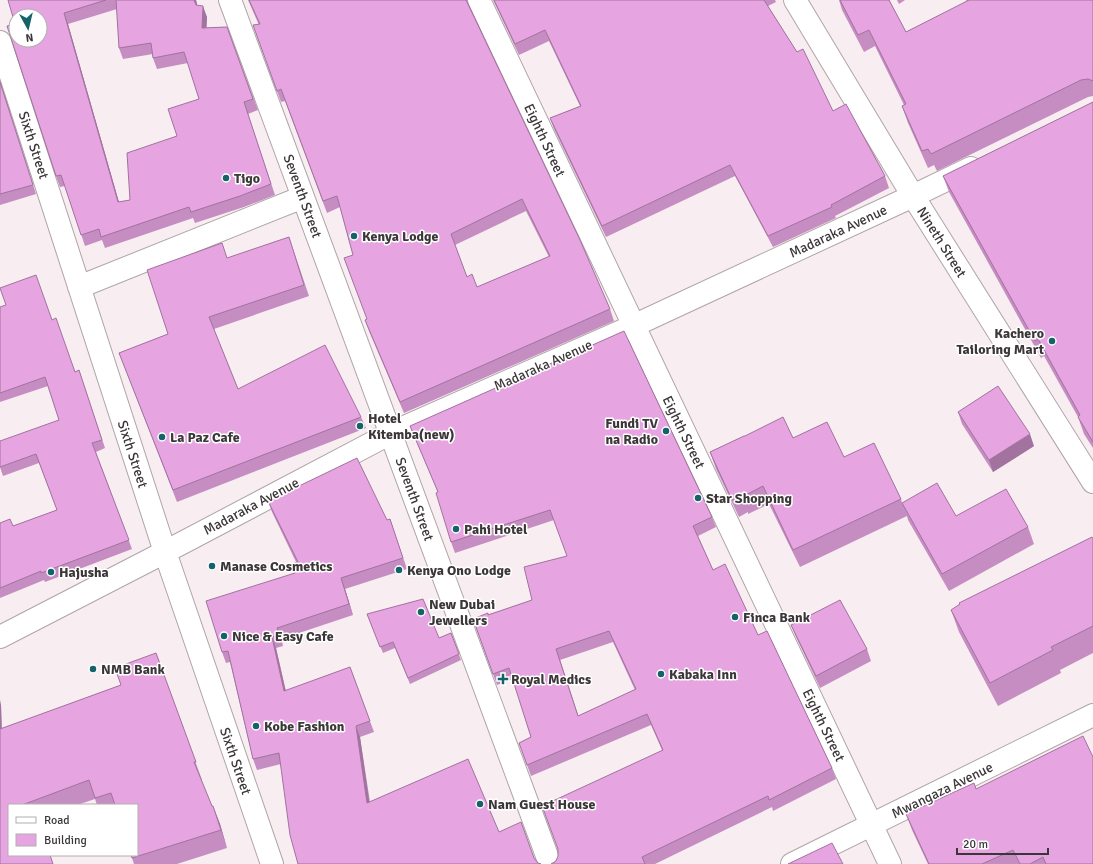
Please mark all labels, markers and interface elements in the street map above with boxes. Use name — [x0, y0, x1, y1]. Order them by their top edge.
north arrow — [8, 8, 48, 48]
text: N — [25, 30, 34, 44]
street label: Eighth Street — [520, 101, 569, 180]
street label: Sixth Street — [15, 109, 52, 181]
street label: Seventh Street — [280, 152, 326, 240]
place label: Tigo — [234, 170, 260, 187]
marker: Tigo — [221, 173, 231, 183]
street label: Madaraka Avenue — [787, 201, 890, 262]
street label: Nineth Street — [913, 204, 970, 281]
place label: Kenya Lodge — [362, 228, 439, 245]
marker: Kenya Lodge — [349, 231, 359, 241]
place label: Kachero Tailoring Mart — [956, 325, 1045, 358]
street label: Madaraka Avenue — [491, 336, 595, 395]
marker: Kachero Tailoring Mart — [1047, 336, 1057, 346]
street label: Eighth Street — [659, 393, 709, 471]
place label: Hotel Kitemba(new) — [368, 410, 454, 443]
place label: Fundi TV na Radio — [605, 415, 658, 448]
street label: Sixth Street — [114, 418, 151, 490]
marker: Hotel Kitemba(new) — [355, 421, 365, 431]
marker: Fundi TV na Radio — [661, 426, 671, 436]
place label: La Paz Cafe — [170, 429, 240, 446]
marker: La Paz Cafe — [157, 432, 167, 442]
street label: Seventh Street — [392, 455, 438, 543]
street label: Madaraka Avenue — [200, 474, 302, 539]
place label: Star Shopping — [706, 490, 792, 507]
marker: Star Shopping — [693, 493, 703, 503]
place label: Pahi Hotel — [464, 521, 528, 538]
marker: Pahi Hotel — [451, 524, 461, 534]
place label: Manase Cosmetics — [220, 558, 332, 575]
marker: Manase Cosmetics — [207, 561, 217, 571]
place label: Kenya Ono Lodge — [407, 562, 511, 579]
place label: Hajusha — [59, 564, 109, 581]
marker: Kenya Ono Lodge — [394, 565, 404, 575]
marker: Hajusha — [46, 567, 56, 577]
place label: New Dubai Jewellers — [429, 596, 495, 629]
marker: New Dubai Jewellers — [416, 607, 426, 617]
place label: Finca Bank — [743, 609, 811, 626]
marker: Finca Bank — [730, 612, 740, 622]
place label: Nice & Easy Cafe — [232, 628, 334, 645]
marker: Nice & Easy Cafe — [219, 631, 229, 641]
place label: NMB Bank — [101, 661, 166, 678]
marker: NMB Bank — [88, 664, 98, 674]
place label: Kabaka Inn — [669, 666, 737, 683]
marker: Kabaka Inn — [656, 669, 666, 679]
place label: Royal Medics — [511, 671, 591, 688]
marker: Royal Medics — [498, 674, 508, 684]
street label: Eighth Street — [799, 686, 849, 764]
place label: Kobe Fashion — [264, 718, 345, 735]
marker: Kobe Fashion — [251, 721, 261, 731]
street label: Sixth Street — [216, 725, 255, 797]
street label: Mwangaza Avenue — [889, 759, 996, 822]
place label: Nam Guest House — [488, 796, 595, 813]
marker: Nam Guest House — [475, 799, 485, 809]
legend — [8, 804, 138, 856]
text: Road — [44, 813, 70, 828]
scale bar — [957, 830, 1048, 856]
text: Building — [44, 833, 87, 848]
text: 20 m — [963, 837, 988, 852]

